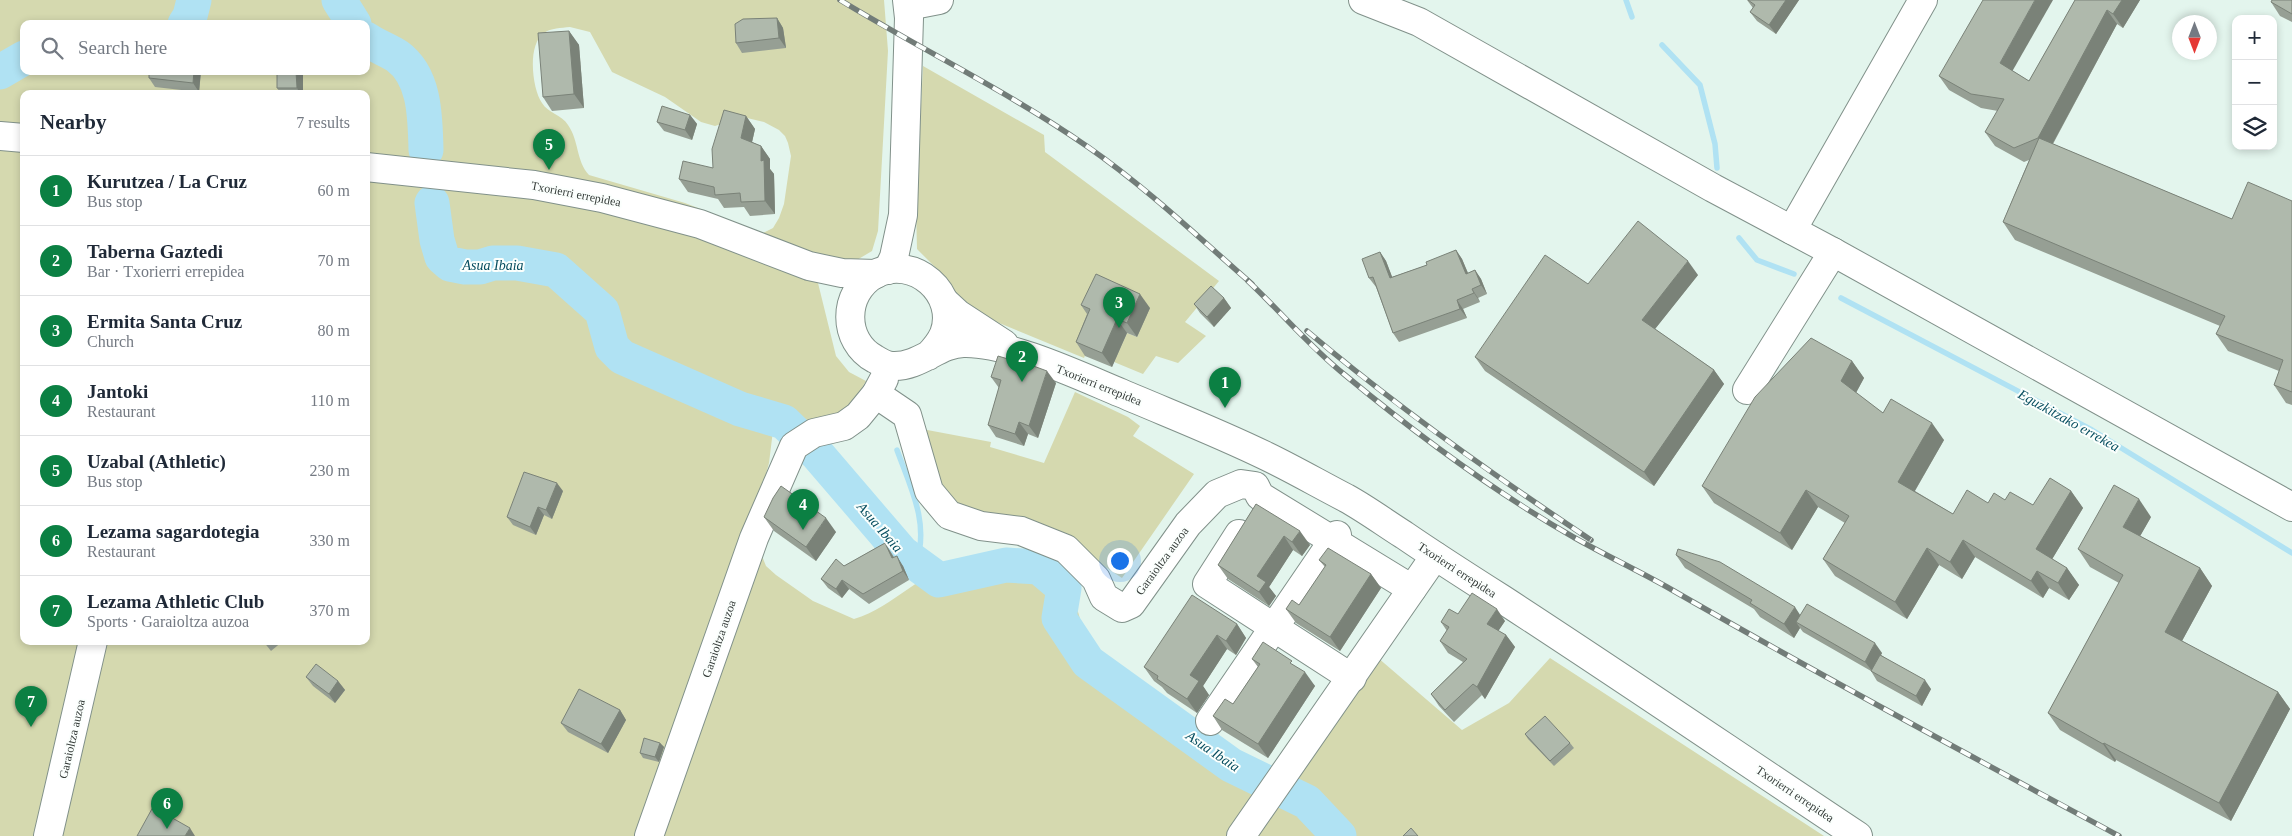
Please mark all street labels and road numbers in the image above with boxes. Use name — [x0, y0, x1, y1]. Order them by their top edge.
street label: Txorierri errepidea — [530, 178, 623, 210]
street label: Txorierri errepidea — [1054, 361, 1144, 409]
street label: Garaioltza auzoa — [1133, 524, 1192, 598]
street label: Txorierri errepidea — [1415, 539, 1500, 601]
street label: Garaioltza auzoa — [699, 598, 739, 680]
street label: Garaioltza auzoa — [56, 697, 88, 780]
street label: Txorierri errepidea — [1753, 763, 1837, 826]

